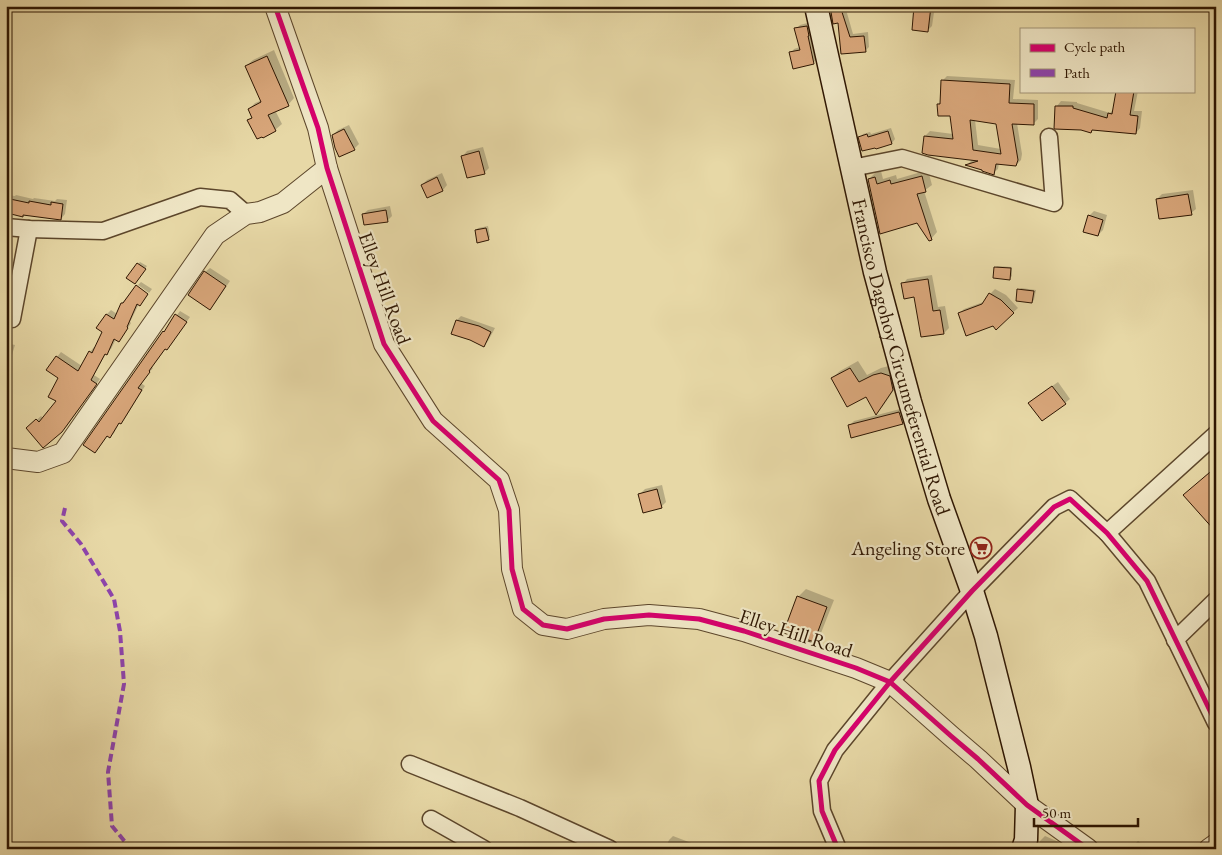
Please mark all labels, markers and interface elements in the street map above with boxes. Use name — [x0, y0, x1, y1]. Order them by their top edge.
legend — [1020, 28, 1194, 92]
text: Cycle path — [1064, 37, 1126, 56]
text: Path — [1064, 63, 1090, 82]
street label: Francisco Dagohoy Circumeferential Road — [846, 196, 957, 519]
street label: Elley Hill Road — [353, 228, 418, 349]
place label: Angeling Store — [850, 535, 965, 561]
supermarket icon: Angeling Store — [969, 536, 993, 560]
street label: Elley Hill Road — [736, 602, 857, 664]
scale bar — [1034, 795, 1138, 827]
text: 50 m — [1042, 803, 1071, 822]

